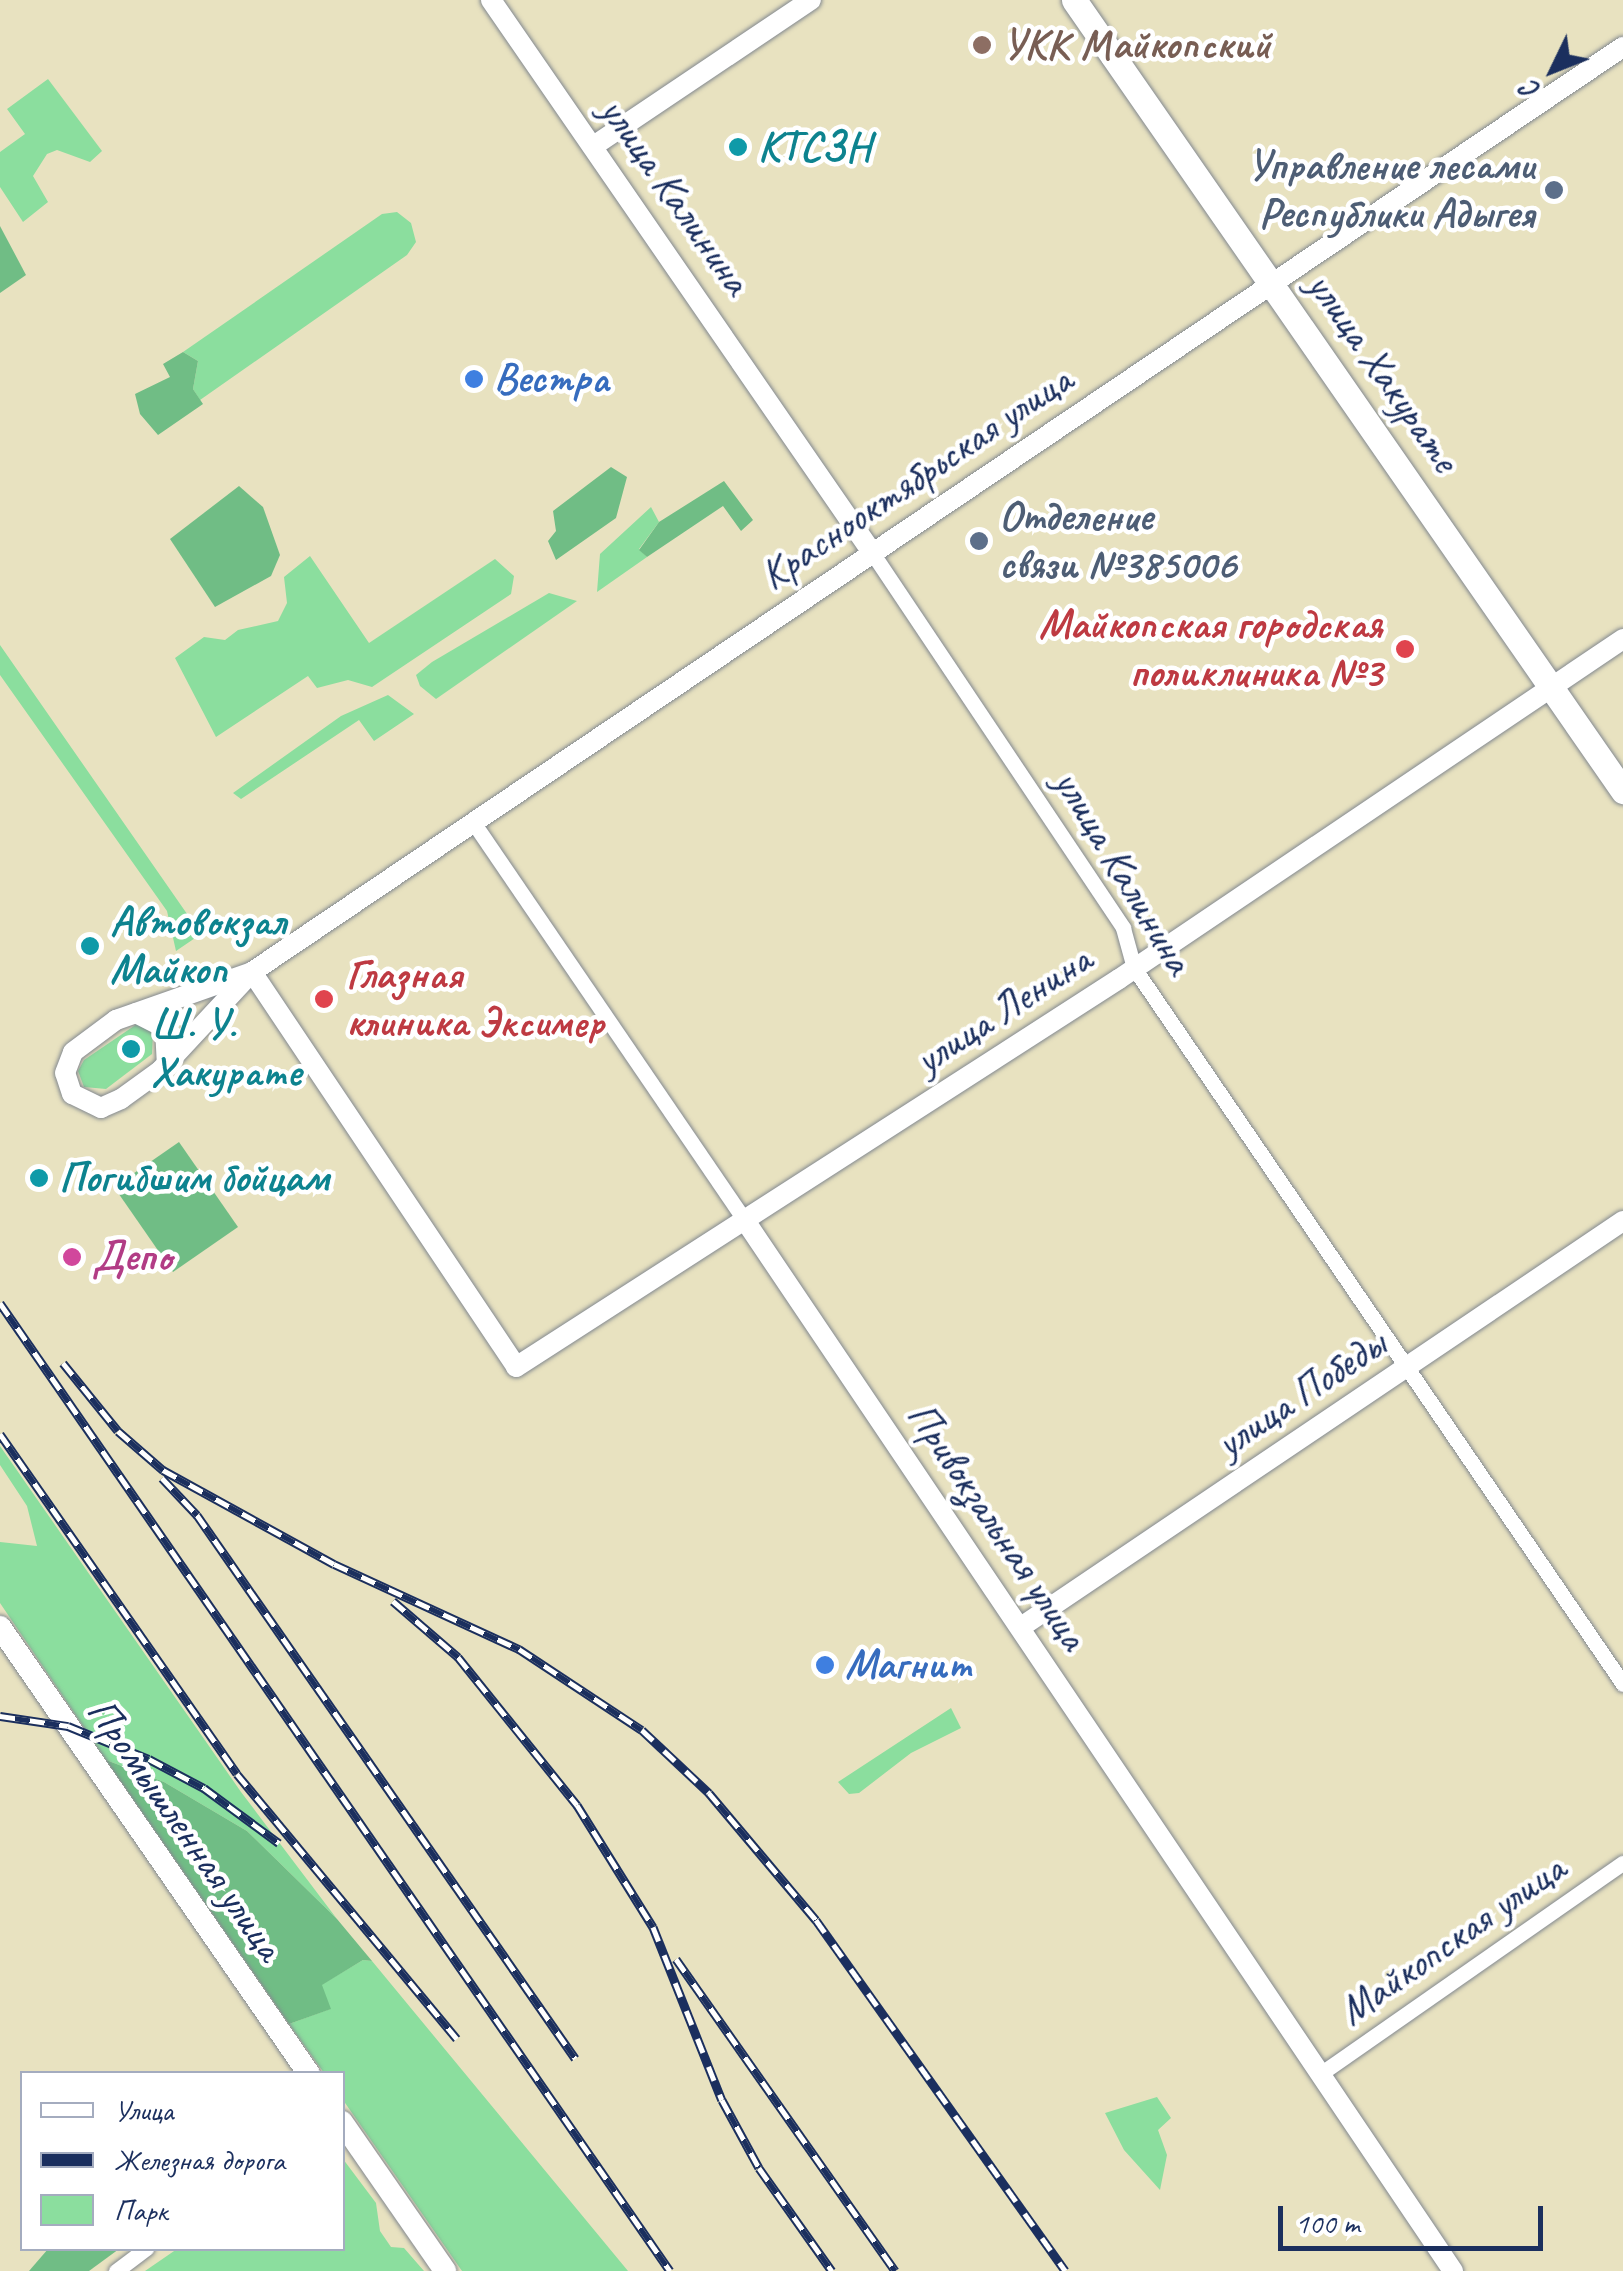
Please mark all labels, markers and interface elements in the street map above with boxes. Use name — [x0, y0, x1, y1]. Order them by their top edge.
place label: УКК Майкопский — [1002, 20, 1268, 70]
north arrow — [1503, 20, 1603, 120]
marker: УКК Майкопский — [971, 34, 993, 56]
text: С — [1513, 74, 1548, 108]
street label: улица Калинина — [588, 87, 762, 305]
place label: КТСЗН — [758, 122, 872, 172]
marker: КТСЗН — [727, 136, 749, 158]
place label: Управление лесами Республики Адыгея — [1248, 141, 1534, 240]
marker: Управление лесами Республики Адыгея — [1543, 179, 1565, 201]
street label: улица Хакурате — [1296, 263, 1470, 481]
place label: Вестра — [494, 354, 609, 404]
street label: Краснооктябрьская улица — [750, 355, 1082, 601]
marker: Вестра — [463, 368, 485, 390]
place label: Отделение связи №385006 — [999, 492, 1236, 590]
marker: Отделение связи №385006 — [968, 530, 990, 552]
place label: Майкопская городская поликлиника №3 — [1043, 600, 1382, 698]
marker: Майкопская городская поликлиника №3 — [1392, 636, 1418, 662]
street label: улица Калинина — [1042, 760, 1204, 984]
place label: Автовокзал Майкоп — [110, 897, 286, 996]
marker: Автовокзал Майкоп — [79, 935, 101, 957]
street label: улица Ленина — [906, 935, 1100, 1085]
place label: Глазная клиника Эксимер — [346, 950, 602, 1048]
marker: Глазная клиника Эксимер — [311, 986, 337, 1012]
place label: Ш. У. Хакурате — [151, 1000, 300, 1098]
marker: Ш. У. Хакурате — [120, 1038, 142, 1060]
place label: Погибшим бойцам — [59, 1153, 330, 1203]
marker: Погибшим бойцам — [28, 1167, 50, 1189]
place label: Депо — [92, 1232, 172, 1282]
marker: Депо — [61, 1246, 83, 1268]
street label: улица Победы — [1207, 1319, 1395, 1469]
street label: Привокзальная улица — [894, 1391, 1100, 1661]
place label: Магнит — [845, 1640, 972, 1690]
marker: Магнит — [814, 1654, 836, 1676]
street label: Промышленная улица — [75, 1687, 295, 1971]
street label: Майкопская улица — [1329, 1843, 1575, 2037]
legend — [20, 2071, 345, 2251]
text: Улица — [114, 2091, 173, 2129]
text: Железная дорога — [114, 2141, 285, 2179]
scale bar — [1283, 2186, 1548, 2248]
text: Парк — [114, 2191, 168, 2229]
text: 100 m — [1295, 2204, 1360, 2242]

